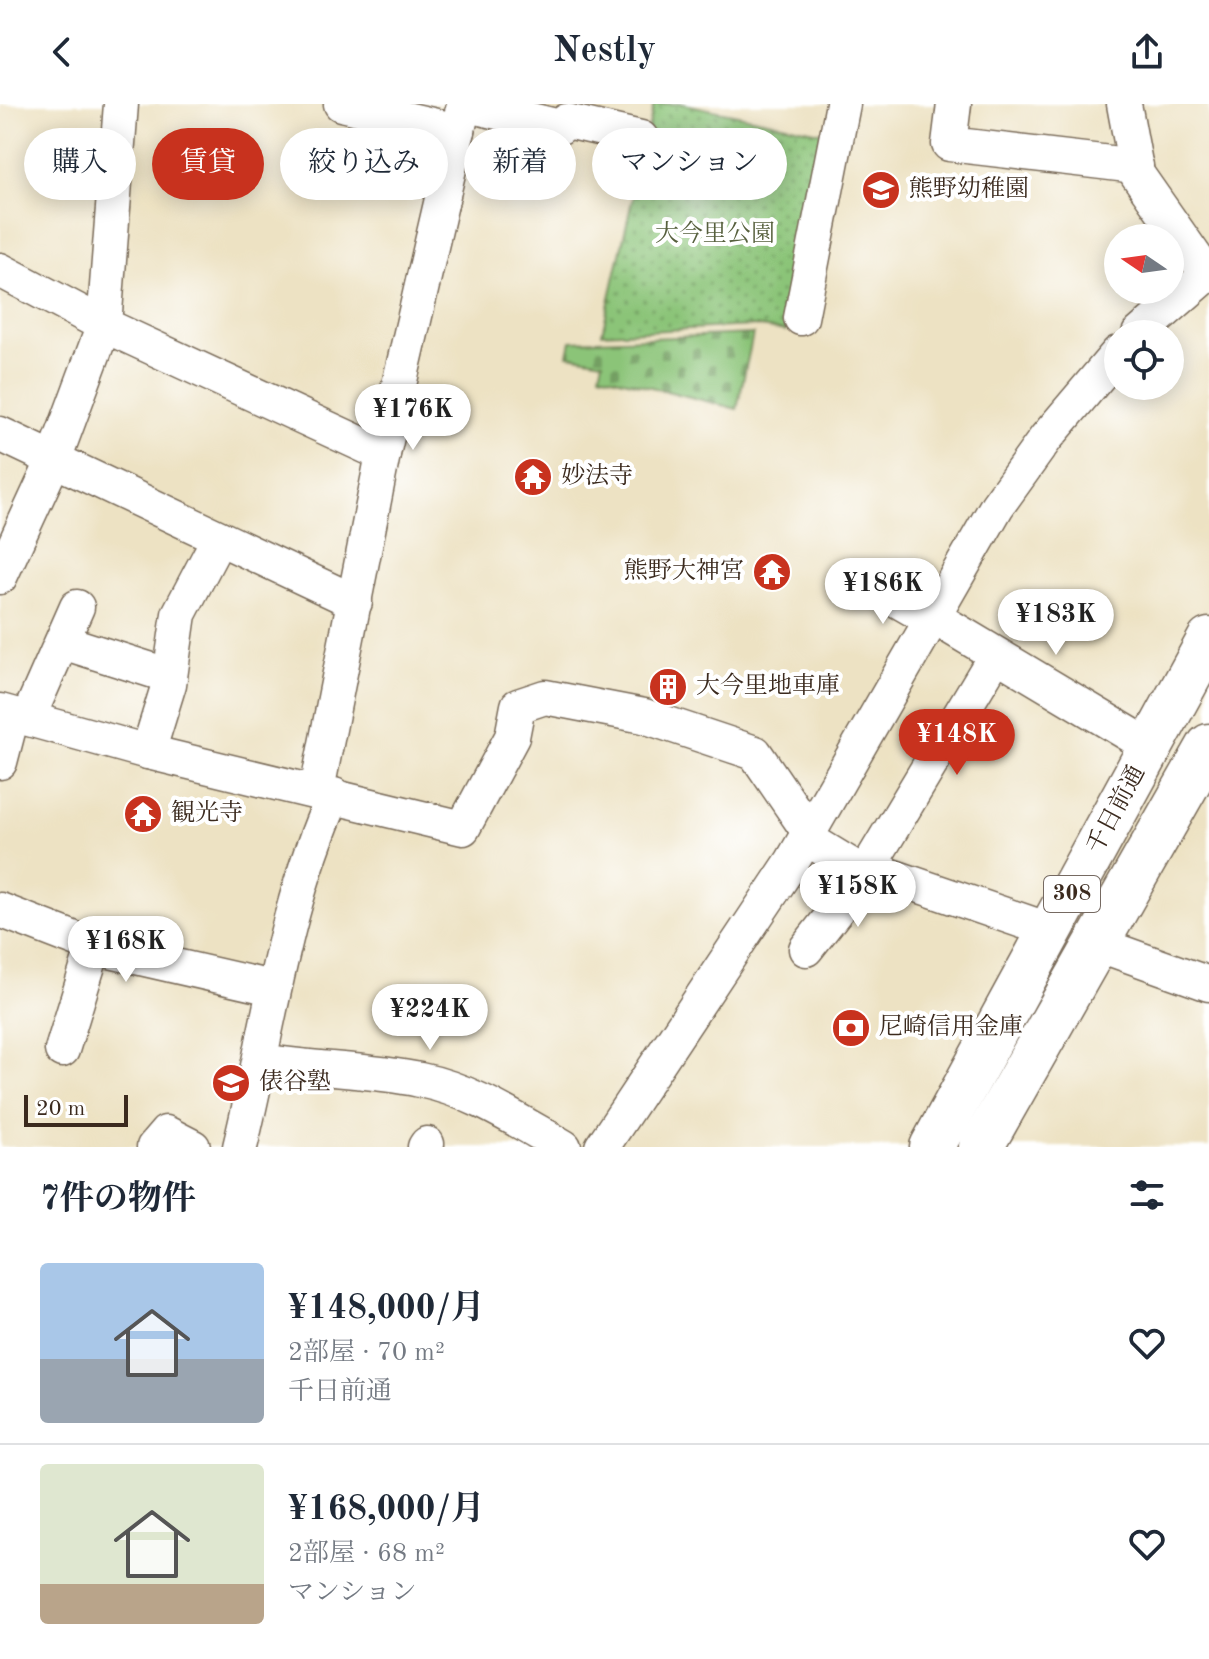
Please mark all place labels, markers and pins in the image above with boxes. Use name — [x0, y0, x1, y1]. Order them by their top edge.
school or university icon: 熊野幼稚園 — [860, 169, 902, 211]
place label: 熊野幼稚園 — [909, 175, 1029, 202]
pin: ¥176K — [357, 384, 469, 452]
temple icon: 妙法寺 — [512, 456, 554, 498]
place label: 妙法寺 — [561, 462, 633, 489]
temple icon: 熊野大神宮 — [751, 551, 793, 593]
place label: 熊野大神宮 — [624, 557, 744, 584]
pin: ¥186K — [827, 558, 939, 626]
pin: ¥183K — [1000, 589, 1112, 657]
building icon: 大今里地車庫 — [647, 666, 689, 708]
place label: 大今里地車庫 — [696, 672, 840, 699]
pin: ¥148K — [901, 709, 1013, 777]
temple icon: 観光寺 — [122, 793, 164, 835]
place label: 観光寺 — [171, 799, 243, 826]
pin: ¥158K — [802, 861, 914, 929]
pin: ¥168K — [70, 916, 182, 984]
pin: ¥224K — [374, 984, 486, 1052]
bank icon: 尼崎信用金庫 — [830, 1007, 872, 1049]
place label: 尼崎信用金庫 — [879, 1013, 1023, 1040]
school or university icon: 俵谷塾 — [210, 1062, 252, 1104]
place label: 俵谷塾 — [259, 1068, 331, 1095]

